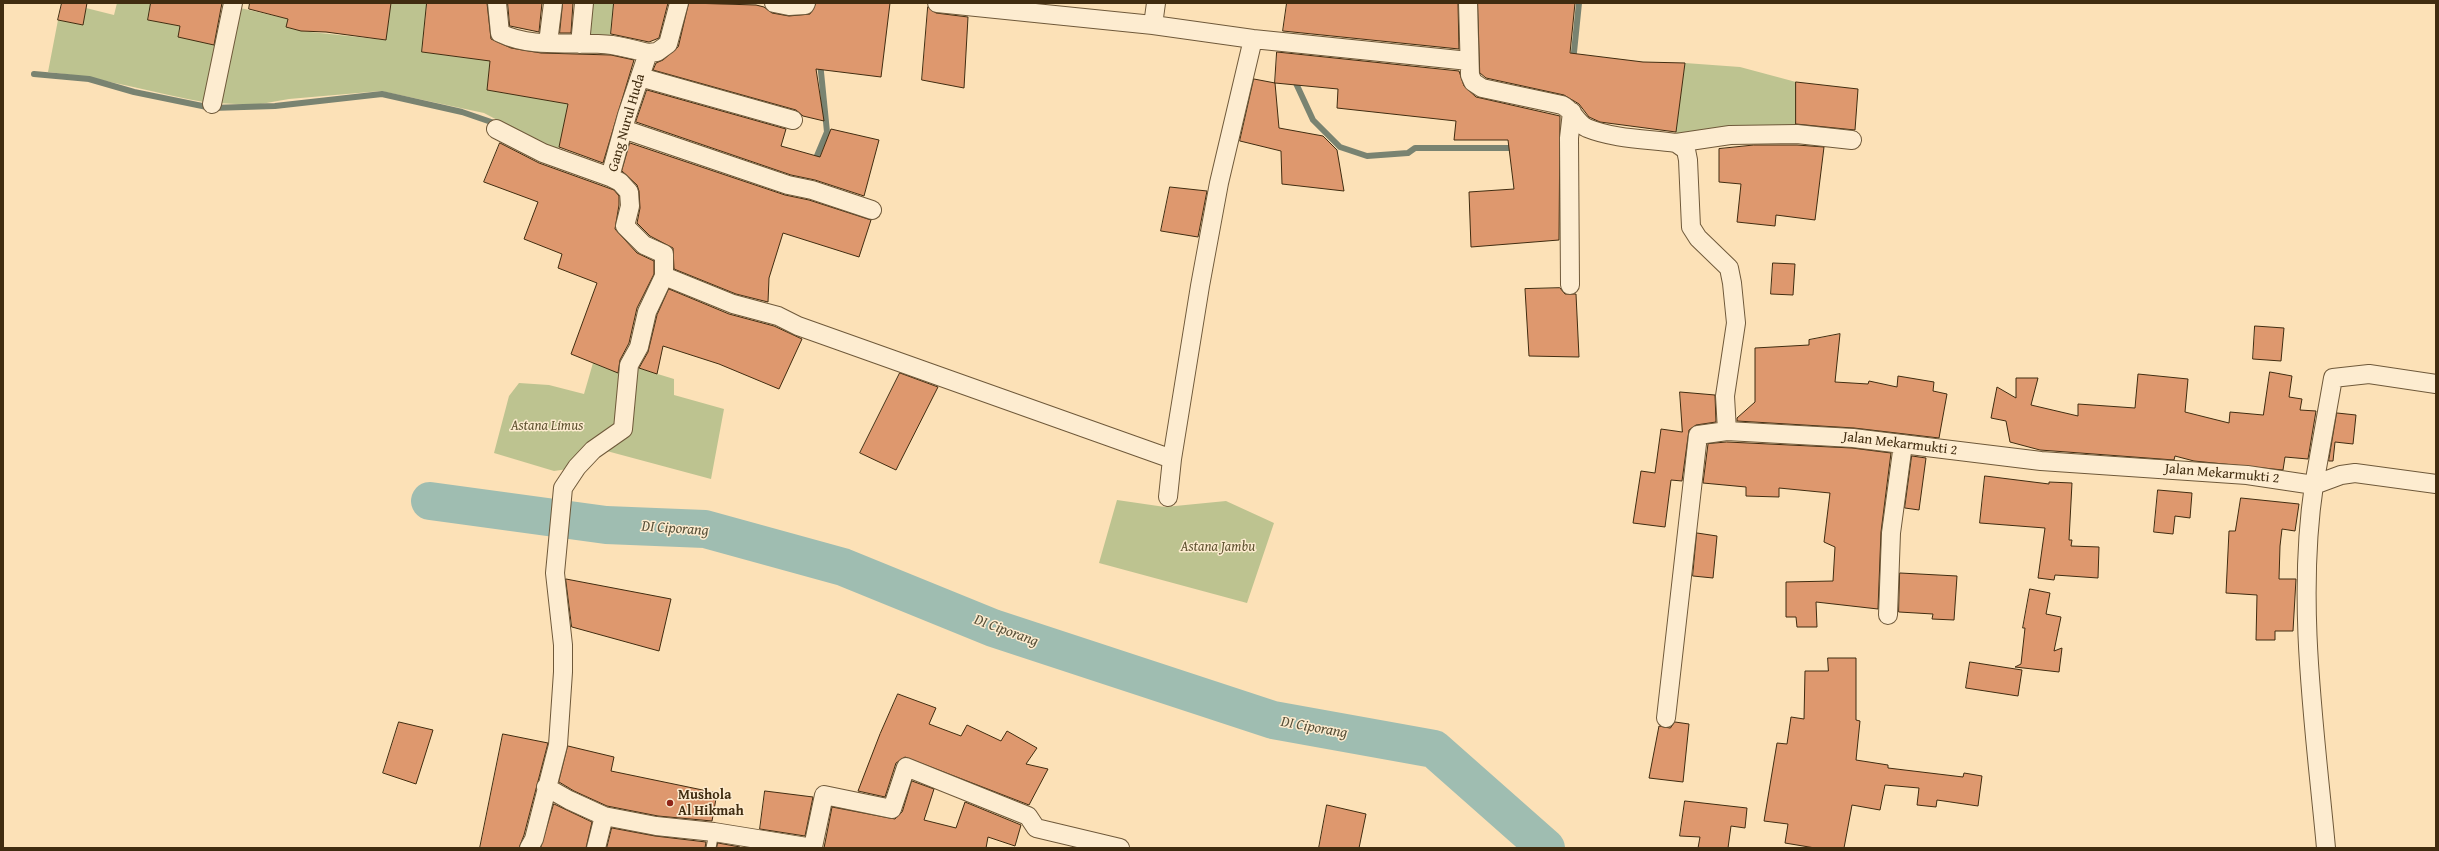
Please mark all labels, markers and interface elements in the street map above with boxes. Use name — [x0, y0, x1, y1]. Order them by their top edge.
street label: Gang Nurul Huda — [605, 72, 649, 174]
park label: Astana Limus — [511, 418, 583, 434]
street label: Jalan Mekarmukti 2 — [1842, 429, 1958, 459]
street label: Jalan Mekarmukti 2 — [2164, 461, 2280, 487]
water label: DI Ciporang — [641, 518, 709, 540]
park label: Astana Jambu — [1181, 539, 1255, 555]
water label: DI Ciporang — [971, 611, 1041, 651]
water label: DI Ciporang — [1279, 713, 1349, 743]
place label: Mushola Al Hikmah — [678, 787, 744, 820]
marker: Mushola Al Hikmah — [665, 798, 675, 808]

